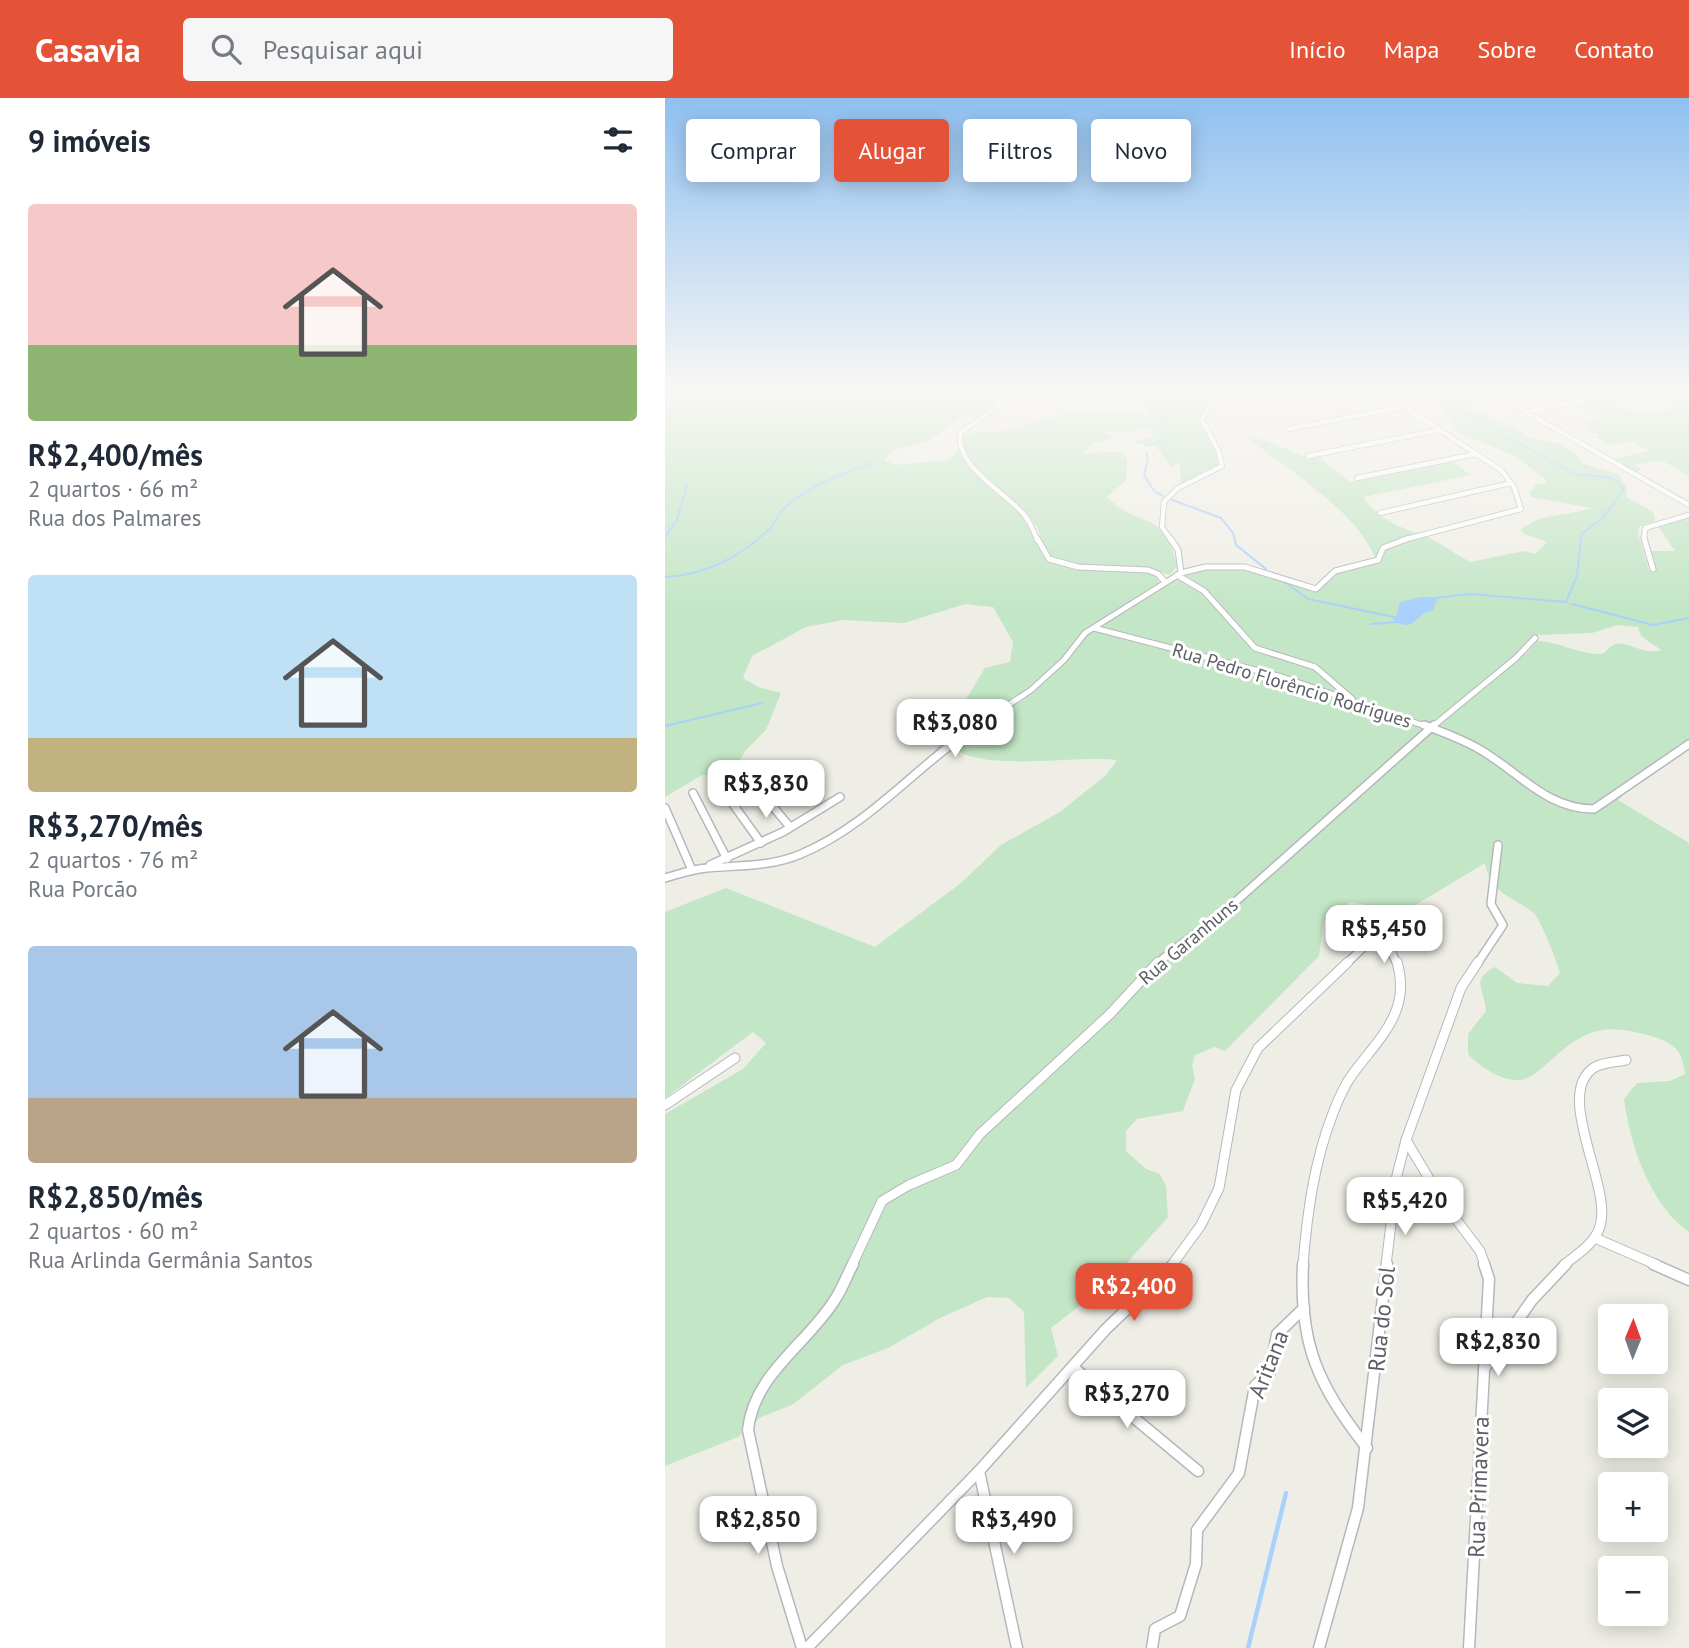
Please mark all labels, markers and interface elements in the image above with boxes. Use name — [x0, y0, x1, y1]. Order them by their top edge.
search box — [183, 18, 673, 81]
text: Casavia — [35, 28, 141, 71]
icon: search — [207, 30, 245, 68]
text: Pesquisar aqui — [263, 33, 423, 66]
text: Início — [1289, 34, 1346, 65]
text: Mapa — [1384, 34, 1439, 65]
text: Sobre — [1477, 34, 1536, 65]
text: Contato — [1574, 34, 1654, 65]
chip: Comprar — [686, 119, 820, 182]
chip: Alugar — [834, 119, 949, 182]
chip: Filtros — [963, 119, 1077, 182]
chip: Novo — [1091, 119, 1191, 182]
text: 9 imóveis — [28, 121, 151, 160]
icon: filters — [599, 121, 637, 159]
icon: home — [270, 249, 396, 375]
text: R$2,400/mês — [28, 435, 203, 474]
text: 2 quartos · 66 m² — [28, 474, 198, 503]
text: Rua dos Palmares — [28, 503, 201, 532]
icon: home — [270, 620, 396, 746]
street label: Rua Pedro Florêncio Rodrigues — [1170, 637, 1414, 733]
pin: R$3,080 — [890, 700, 1020, 759]
text: R$3,080 — [913, 707, 997, 736]
pin: R$3,830 — [701, 760, 831, 820]
text: R$3,830 — [724, 768, 808, 797]
text: R$3,270/mês — [28, 806, 203, 845]
text: 2 quartos · 76 m² — [28, 845, 198, 874]
text: Rua Porcão — [28, 874, 138, 903]
street label: Rua Garanhuns — [1133, 893, 1243, 989]
pin: R$5,450 — [1319, 906, 1449, 965]
text: R$5,450 — [1342, 913, 1426, 942]
icon: home — [270, 991, 396, 1117]
text: R$2,850/mês — [28, 1177, 203, 1216]
pin: R$5,420 — [1340, 1178, 1470, 1237]
text: R$5,420 — [1363, 1185, 1447, 1214]
text: 2 quartos · 60 m² — [28, 1216, 198, 1245]
text: Rua Arlinda Germânia Santos — [28, 1245, 313, 1274]
pin: R$2,400 — [1069, 1264, 1199, 1323]
street label: Rua do Sol — [1361, 1265, 1401, 1373]
text: R$2,400 — [1092, 1271, 1176, 1300]
north arrow — [1598, 1304, 1668, 1374]
map controls — [1598, 1304, 1668, 1626]
pin: R$2,830 — [1433, 1318, 1563, 1378]
street label: Aritana — [1241, 1326, 1295, 1402]
text: R$2,830 — [1456, 1326, 1540, 1355]
pin: R$3,270 — [1062, 1370, 1192, 1430]
text: R$3,270 — [1085, 1378, 1169, 1407]
button: layers — [1598, 1388, 1668, 1458]
street label: Rua Primavera — [1461, 1416, 1495, 1558]
button: + — [1598, 1472, 1668, 1542]
pin: R$2,850 — [693, 1496, 823, 1556]
pin: R$3,490 — [949, 1496, 1079, 1556]
text: R$2,850 — [716, 1504, 800, 1533]
text: R$3,490 — [972, 1504, 1056, 1533]
button: − — [1598, 1556, 1668, 1626]

